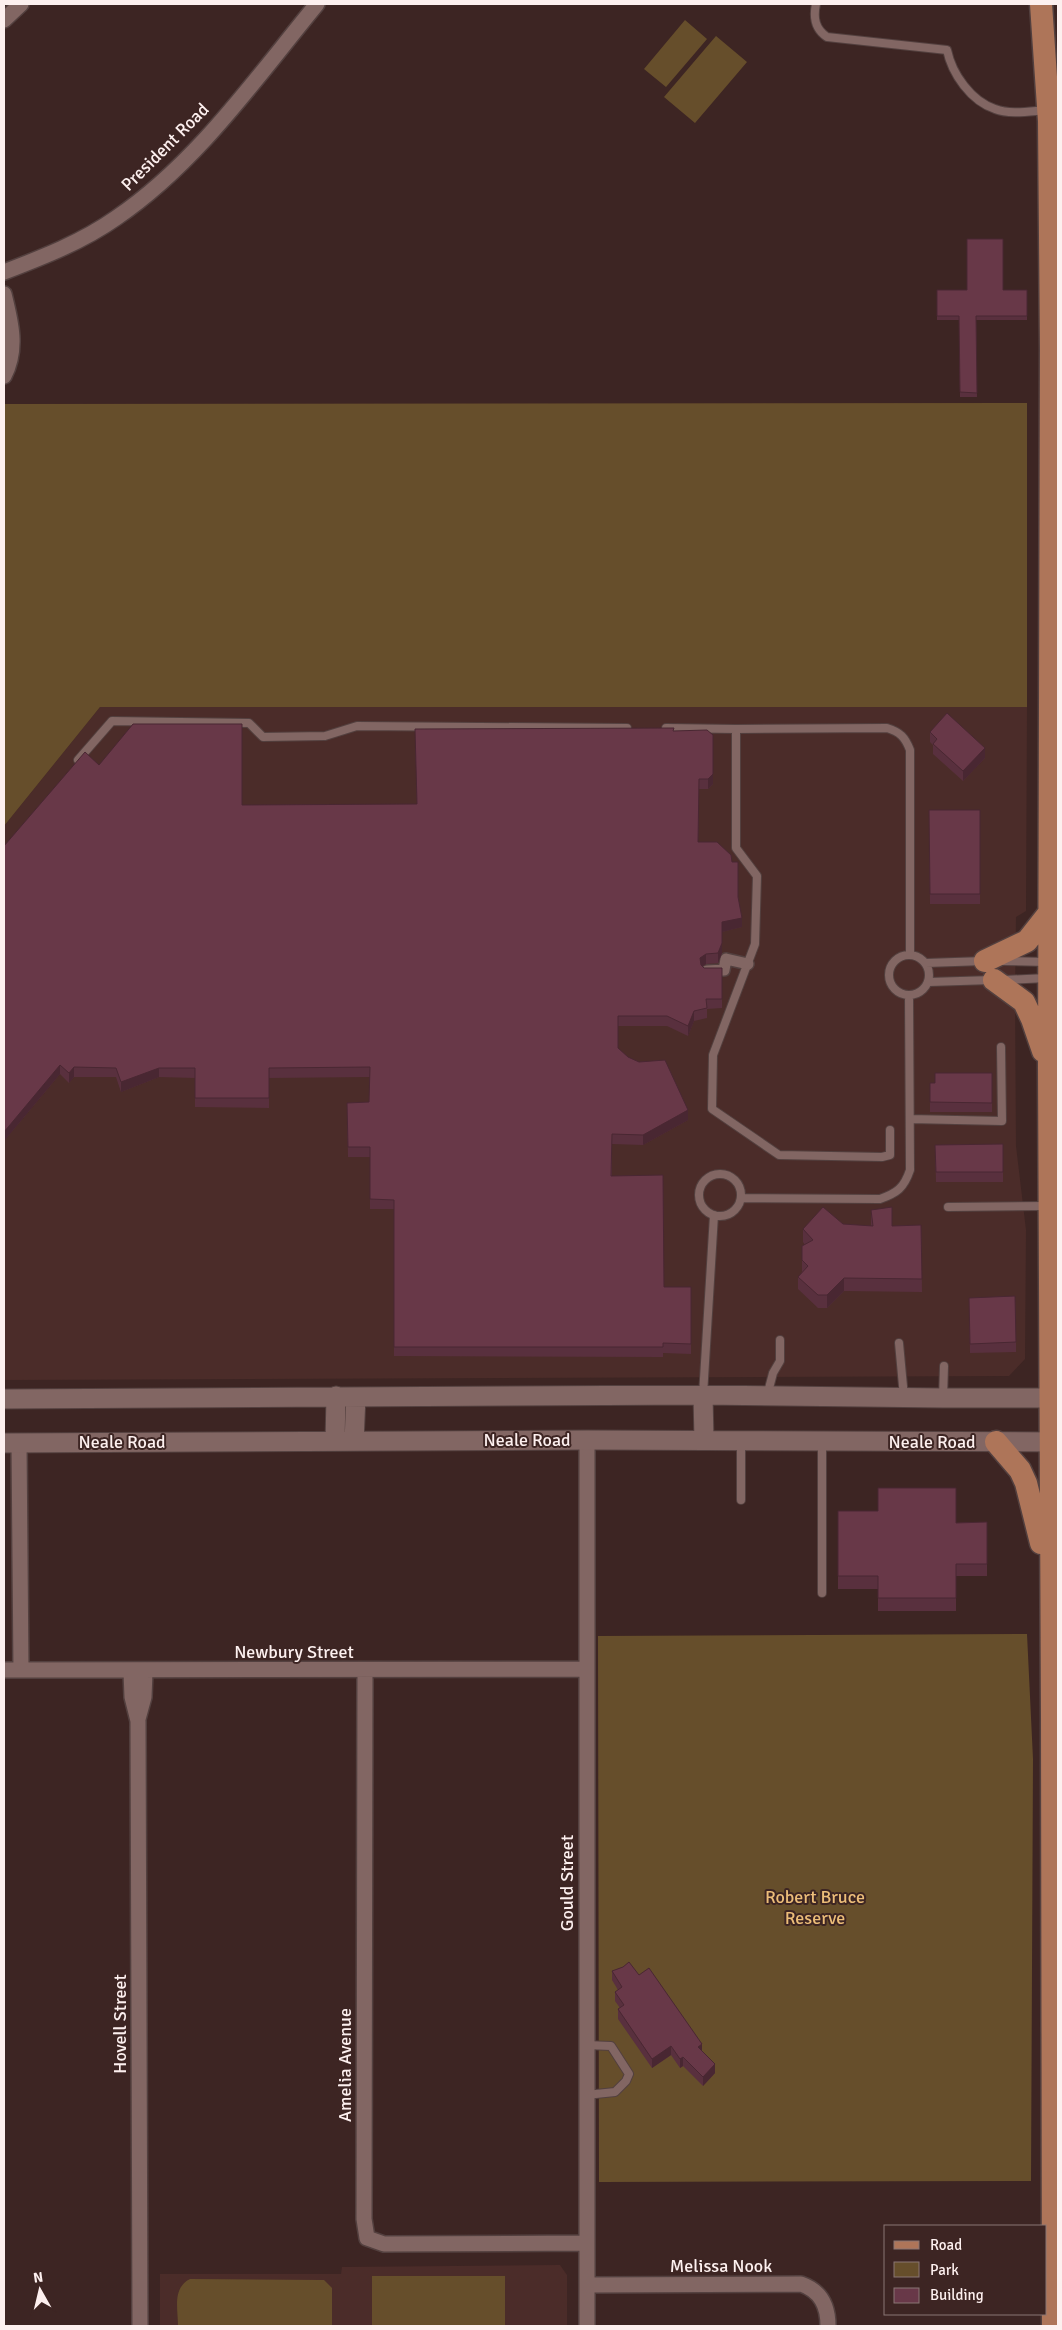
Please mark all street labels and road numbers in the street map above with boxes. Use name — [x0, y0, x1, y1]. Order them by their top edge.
street label: President Road — [117, 99, 213, 195]
street label: Neale Road — [484, 1429, 570, 1451]
street label: Neale Road — [79, 1431, 165, 1453]
street label: Neale Road — [889, 1431, 975, 1453]
street label: Newbury Street — [234, 1641, 354, 1663]
street label: Gould Street — [556, 1835, 578, 1931]
street label: Hovell Street — [109, 1974, 131, 2074]
street label: Amelia Avenue — [334, 2008, 356, 2122]
street label: Melissa Nook — [670, 2255, 772, 2277]

